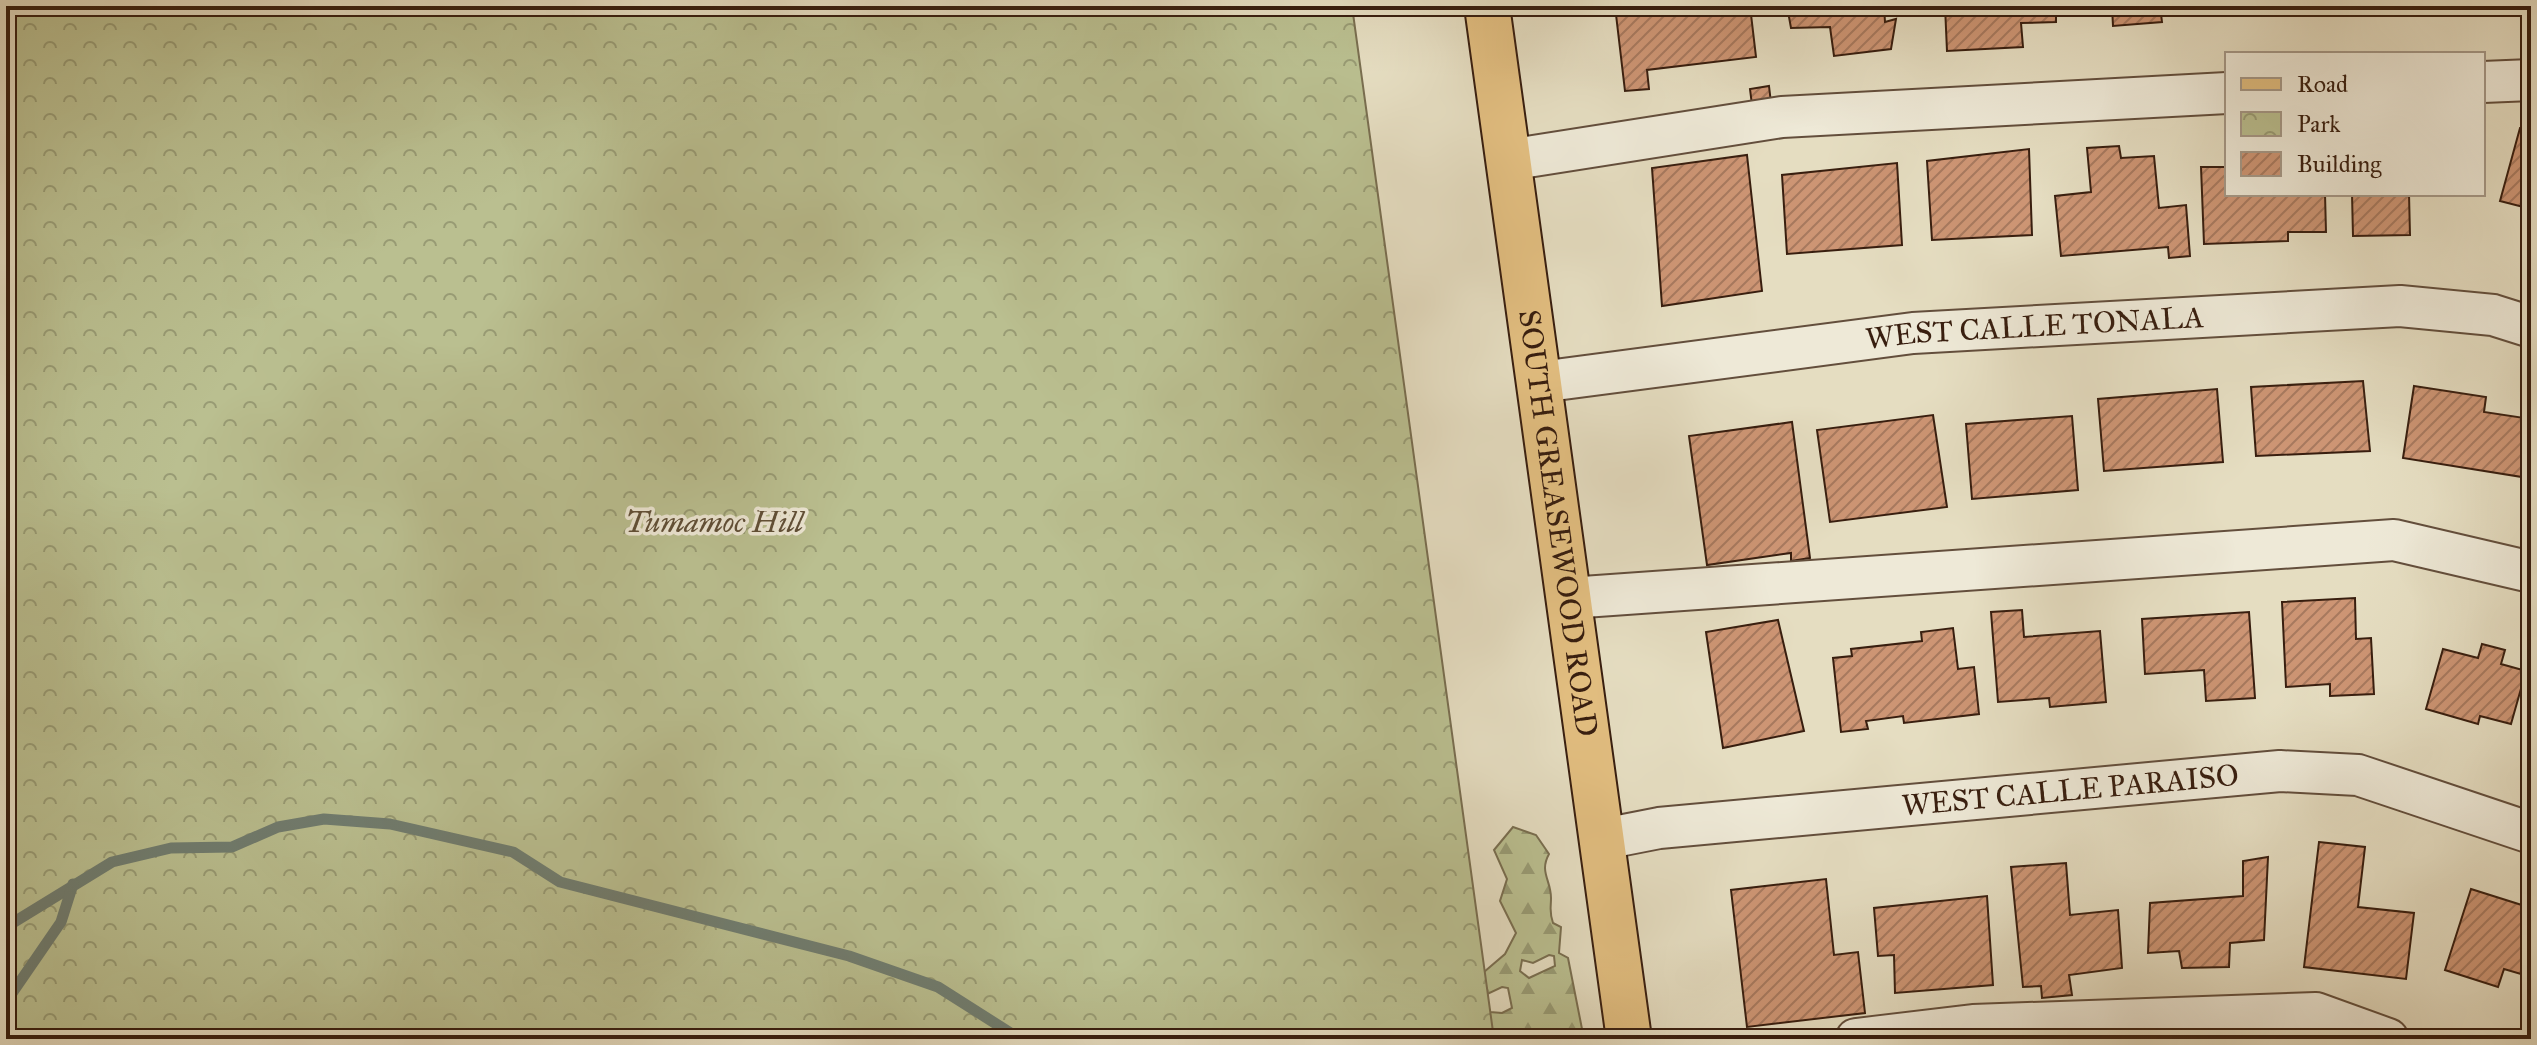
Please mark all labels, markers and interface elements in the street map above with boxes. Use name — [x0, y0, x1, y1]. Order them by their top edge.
legend — [2225, 52, 2485, 196]
text: Road — [2297, 69, 2348, 99]
text: Park — [2297, 109, 2341, 139]
text: Building — [2297, 149, 2382, 179]
street label: WEST CALLE TONALA — [1863, 299, 2205, 357]
street label: SOUTH GREASEWOOD ROAD — [1511, 307, 1605, 739]
park label: Tumamoc Hill — [625, 504, 806, 540]
street label: WEST CALLE PARAISO — [1900, 757, 2240, 824]

